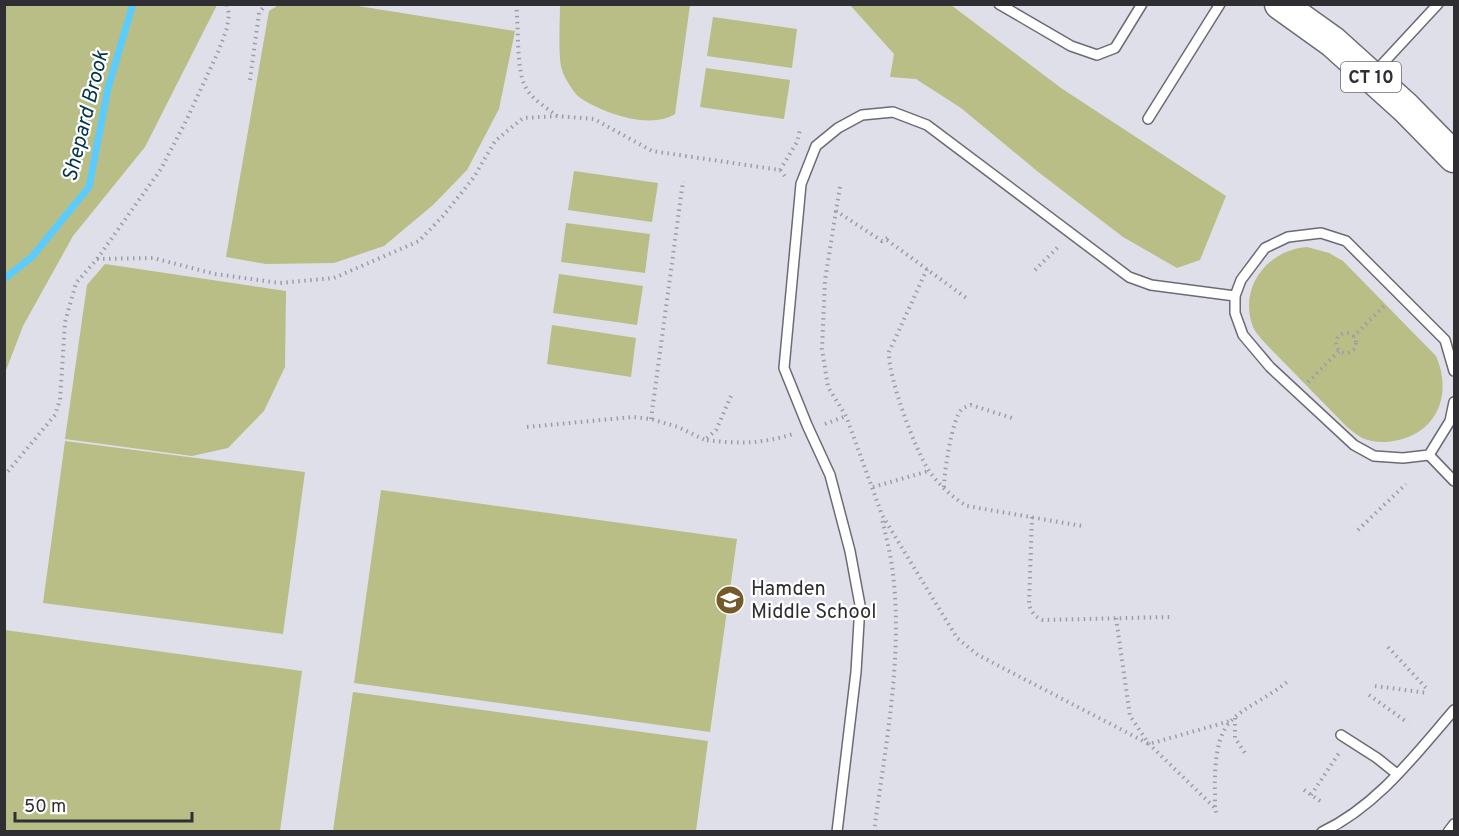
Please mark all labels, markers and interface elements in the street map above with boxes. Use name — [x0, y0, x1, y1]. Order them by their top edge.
water label: Shepard Brook — [57, 48, 116, 185]
road number: CT 10 — [1341, 62, 1401, 92]
place label: Hamden Middle School — [751, 577, 876, 626]
school or university icon: Hamden Middle School — [714, 584, 746, 616]
scale bar — [15, 785, 192, 823]
text: 50 m — [24, 796, 66, 819]

